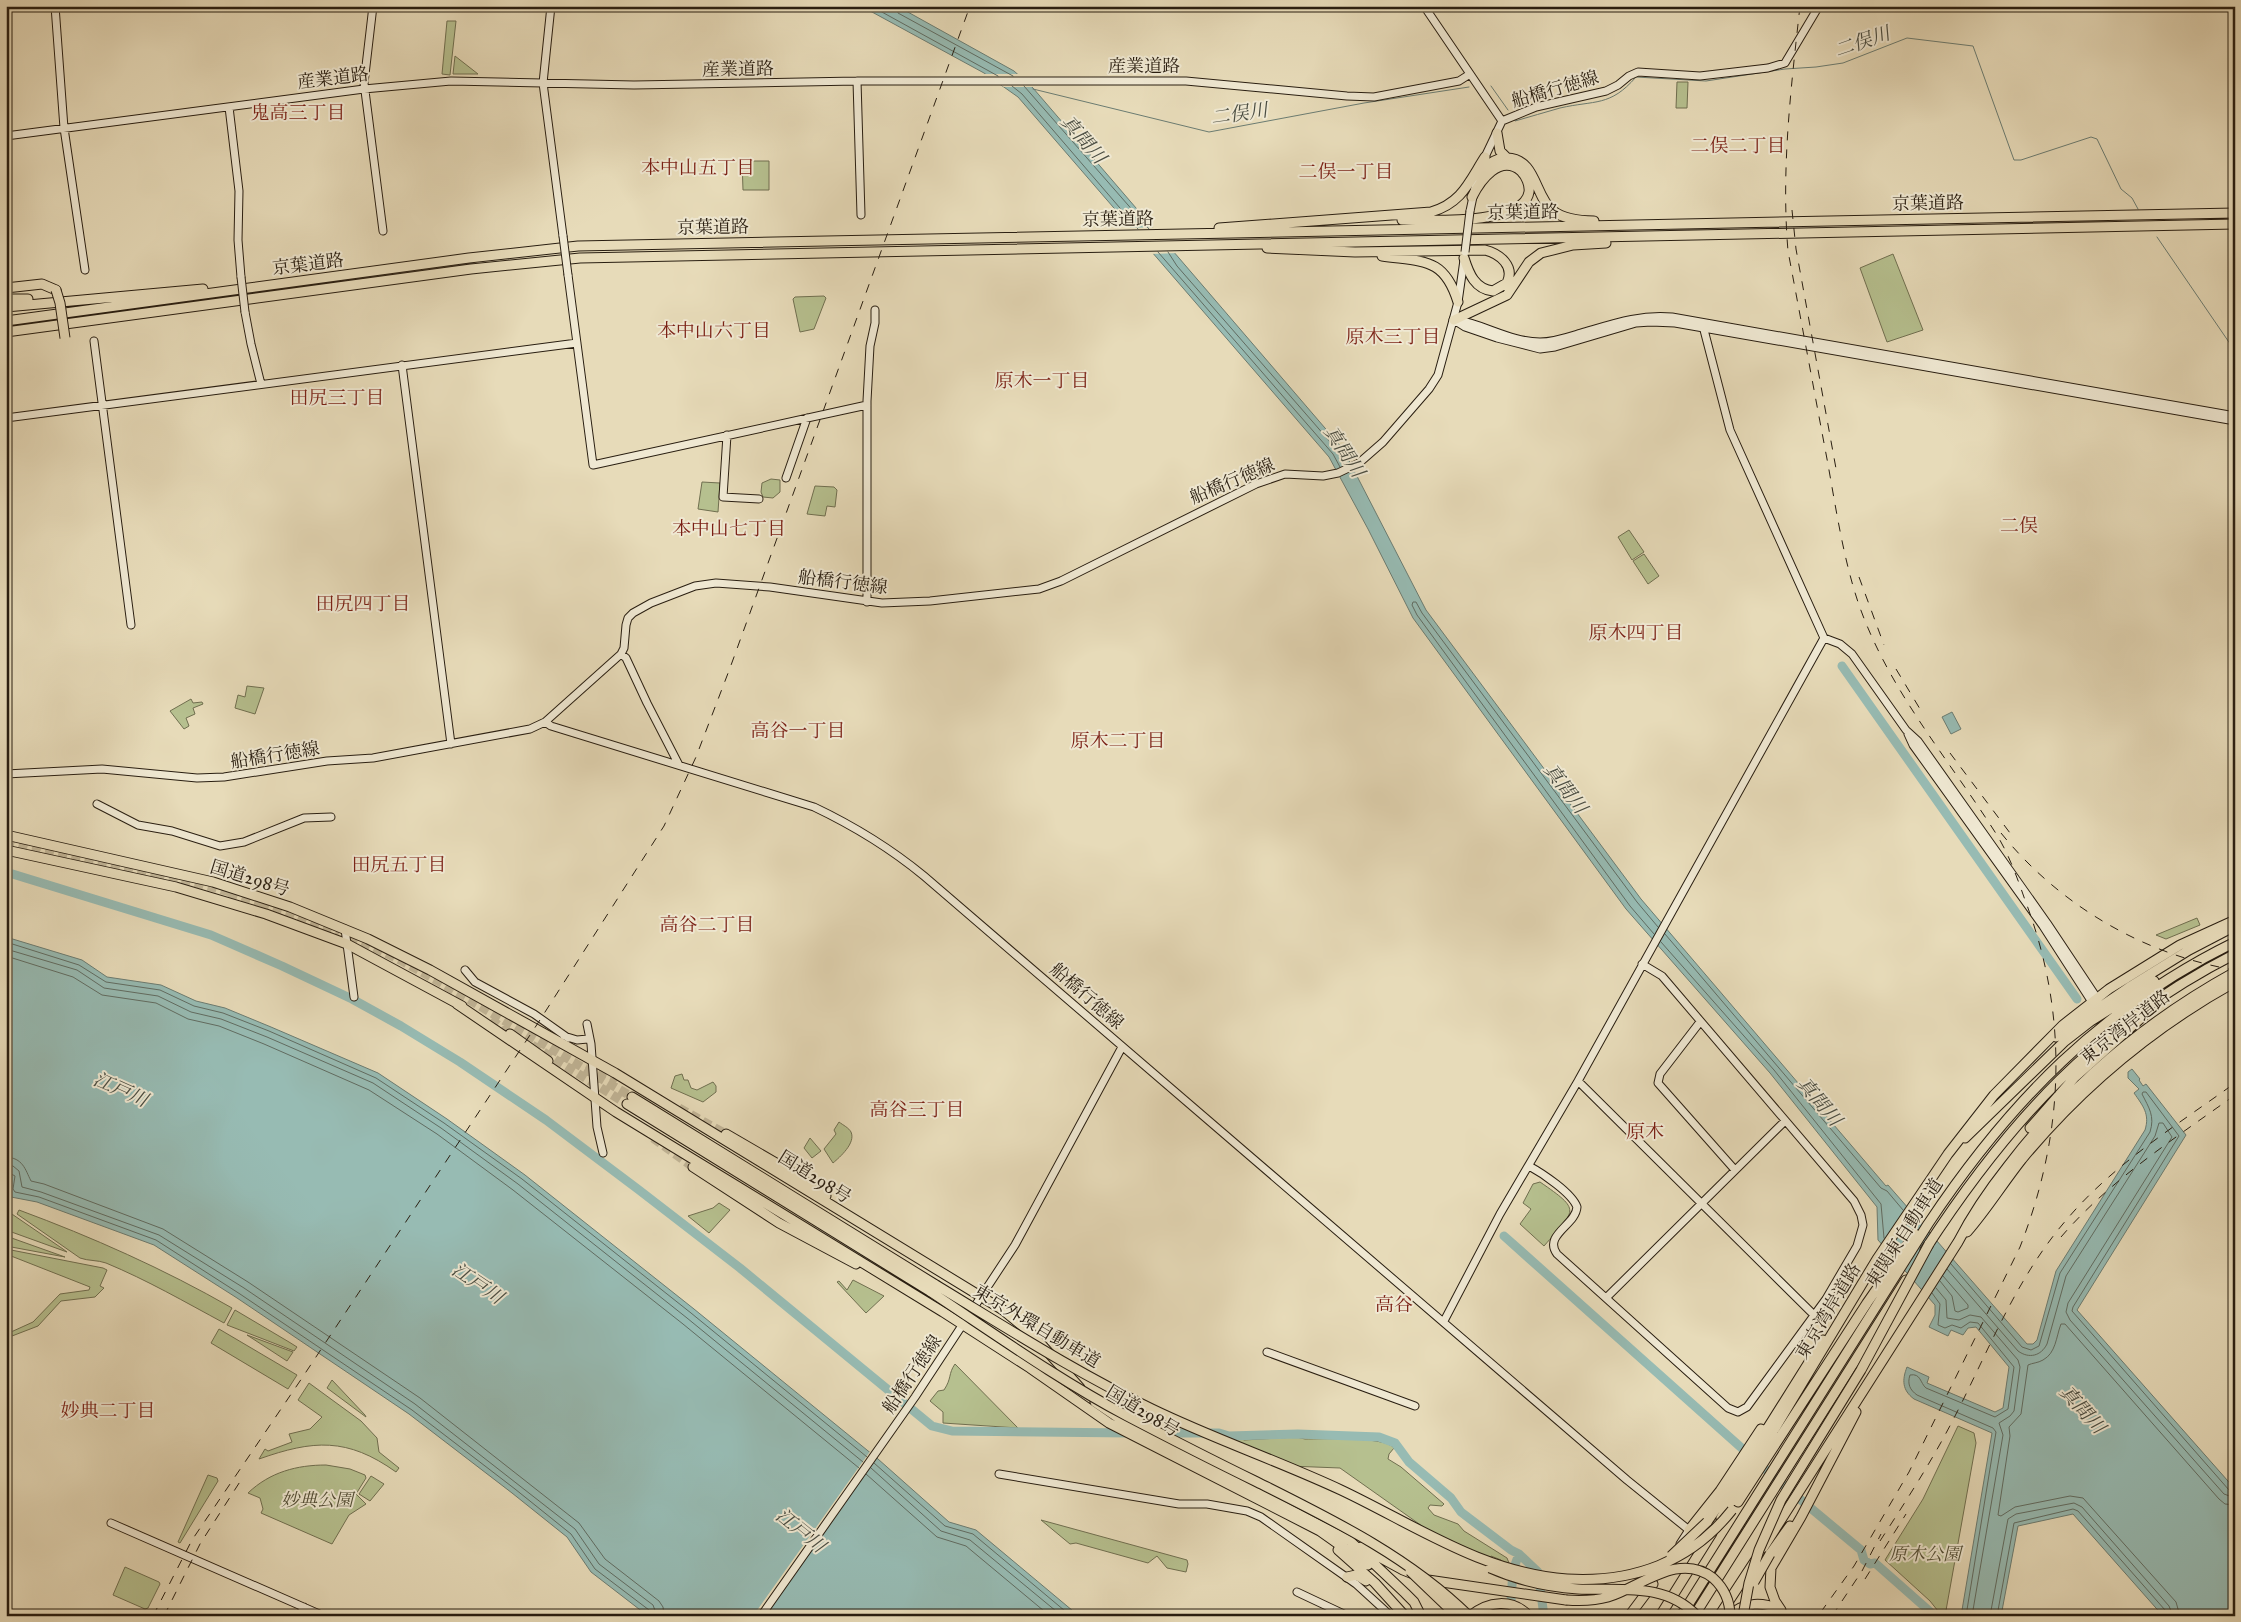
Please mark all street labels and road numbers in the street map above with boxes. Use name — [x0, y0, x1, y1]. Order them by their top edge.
street label: 産業道路 — [1108, 55, 1180, 77]
street label: 産業道路 — [702, 57, 774, 81]
street label: 産業道路 — [296, 63, 370, 93]
street label: 船橋行徳線 — [1509, 66, 1601, 112]
street label: 京葉道路 — [1892, 191, 1964, 215]
street label: 京葉道路 — [1487, 200, 1559, 224]
street label: 京葉道路 — [1082, 207, 1154, 231]
street label: 京葉道路 — [677, 215, 749, 239]
street label: 京葉道路 — [271, 249, 345, 279]
street label: 船橋行徳線 — [1186, 453, 1278, 509]
street label: 船橋行徳線 — [797, 566, 889, 598]
street label: 船橋行徳線 — [229, 737, 321, 773]
street label: 国道298号 — [208, 855, 292, 901]
street label: 船橋行徳線 — [1046, 958, 1128, 1034]
street label: 東京湾岸道路 — [2076, 985, 2174, 1069]
street label: 国道298号 — [774, 1146, 856, 1208]
street label: 東関東自動車道 — [1860, 1174, 1948, 1292]
street label: 東京湾岸道路 — [1791, 1259, 1865, 1363]
street label: 東京外環自動車道 — [970, 1279, 1104, 1373]
street label: 船橋行徳線 — [878, 1331, 946, 1417]
street label: 国道298号 — [1102, 1380, 1184, 1442]

